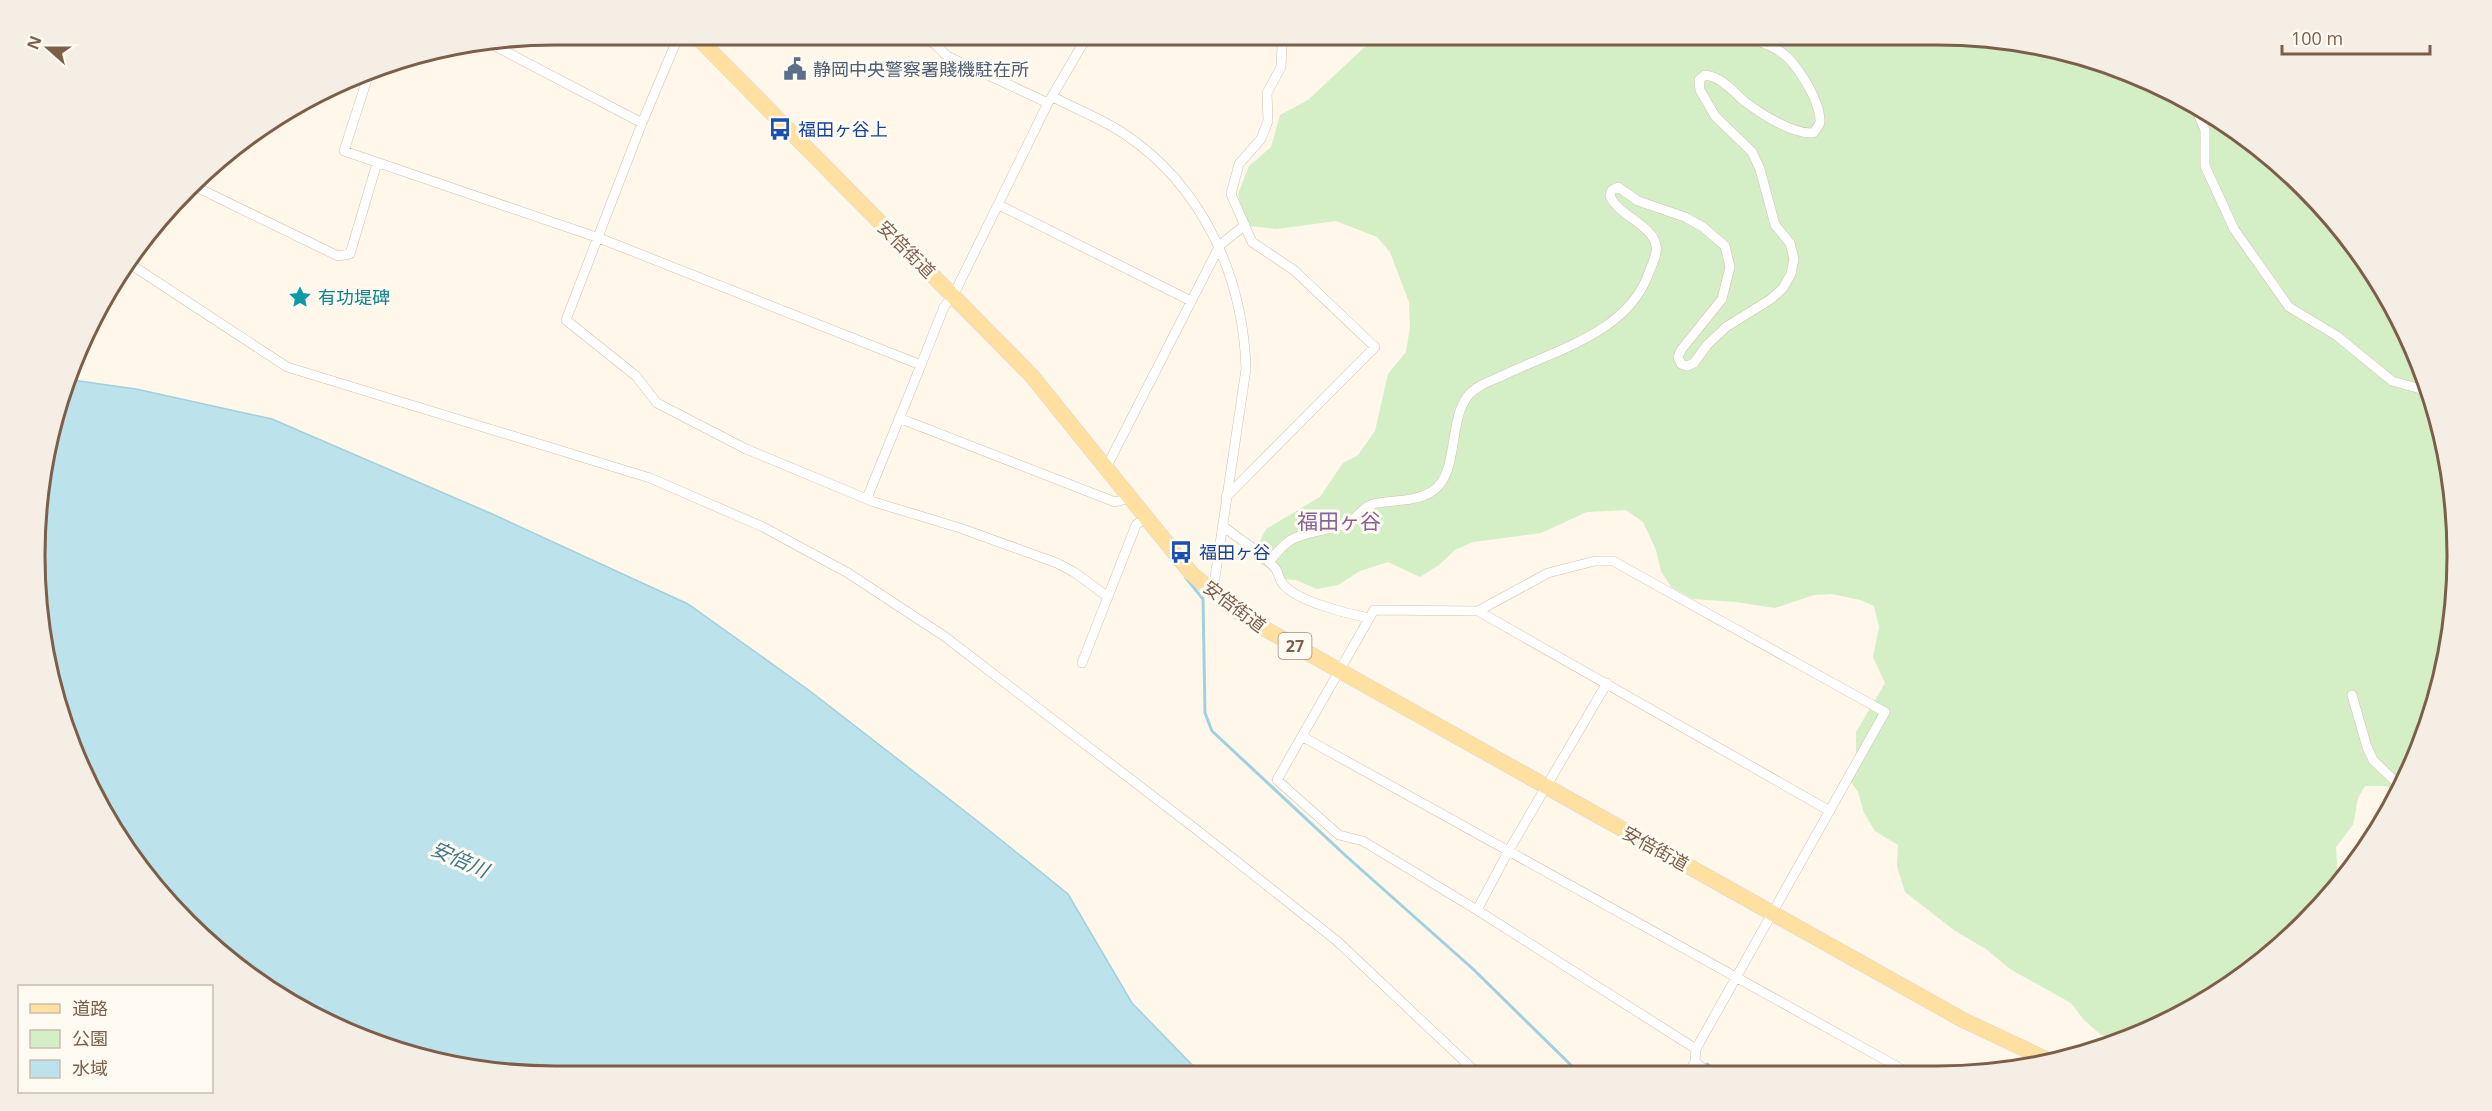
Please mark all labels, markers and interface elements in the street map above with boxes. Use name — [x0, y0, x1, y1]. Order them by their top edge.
north arrow — [18, 18, 78, 78]
scale bar — [2282, 18, 2430, 56]
text: 100 m — [2291, 26, 2343, 50]
text: N — [21, 33, 47, 53]
public building icon: 静岡中央警察署賤機駐在所 — [782, 56, 808, 82]
place label: 静岡中央警察署賤機駐在所 — [813, 57, 1029, 81]
bus stop icon: 福田ヶ谷上 — [767, 116, 793, 142]
place label: 福田ヶ谷上 — [798, 117, 888, 141]
street label: 安倍街道 — [873, 215, 941, 283]
place icon: 有功堤碑 — [287, 284, 313, 310]
place label: 有功堤碑 — [318, 285, 390, 309]
district label: 福田ヶ谷 — [1297, 507, 1381, 535]
bus stop icon: 福田ヶ谷 — [1168, 539, 1194, 565]
place label: 福田ヶ谷 — [1199, 540, 1271, 564]
street label: 安倍街道 — [1199, 575, 1271, 637]
road number: 27 — [1278, 633, 1312, 659]
street label: 安倍街道 — [1619, 820, 1693, 876]
water label: 安倍川 — [427, 834, 495, 884]
legend — [18, 985, 213, 1093]
text: 道路 — [72, 996, 108, 1020]
text: 公園 — [72, 1026, 108, 1050]
text: 水域 — [72, 1056, 108, 1080]

